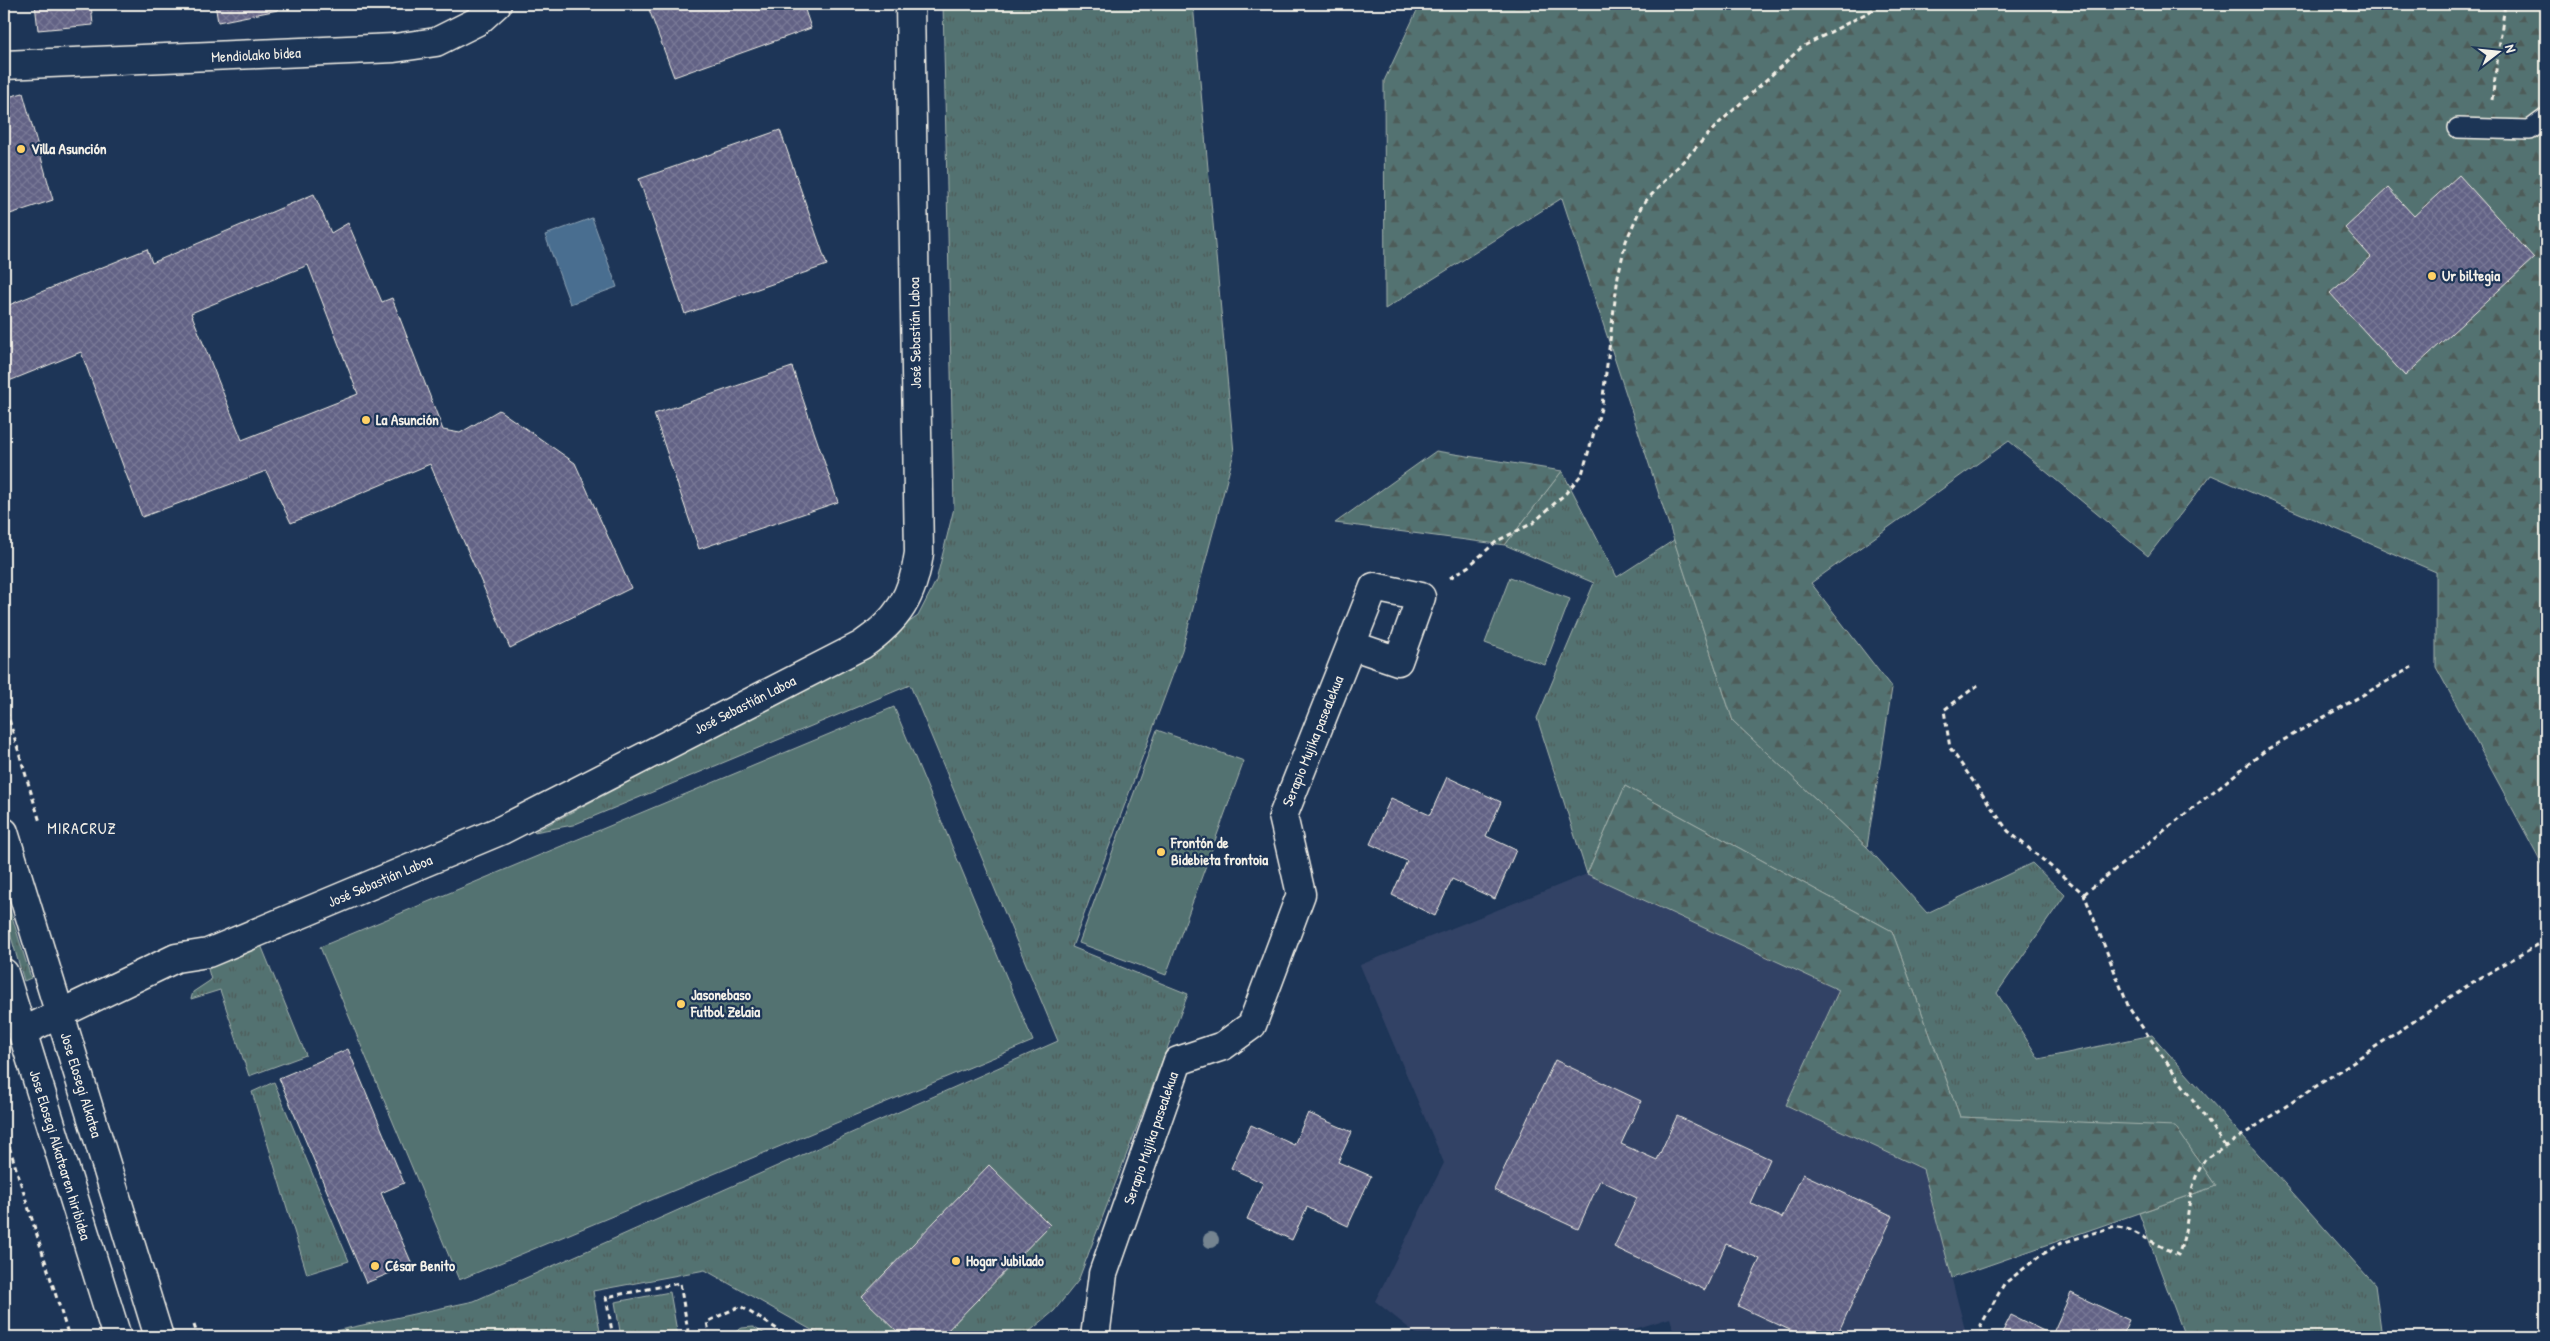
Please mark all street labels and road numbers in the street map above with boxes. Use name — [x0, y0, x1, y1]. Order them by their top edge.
street label: Mendiolako bidea — [211, 42, 301, 67]
street label: José Sebastián Laboa — [903, 277, 926, 389]
street label: José Sebastián Laboa — [690, 670, 799, 739]
street label: Serapio Mujika pasealekua — [1277, 672, 1348, 809]
street label: José Sebastián Laboa — [324, 849, 435, 912]
street label: Jose Elosegi Alkatea — [55, 1030, 108, 1140]
street label: Jose Elosegi Alkatearen hiribidea — [25, 1067, 96, 1243]
street label: Serapio Mujika pasealekua — [1118, 1069, 1183, 1207]

